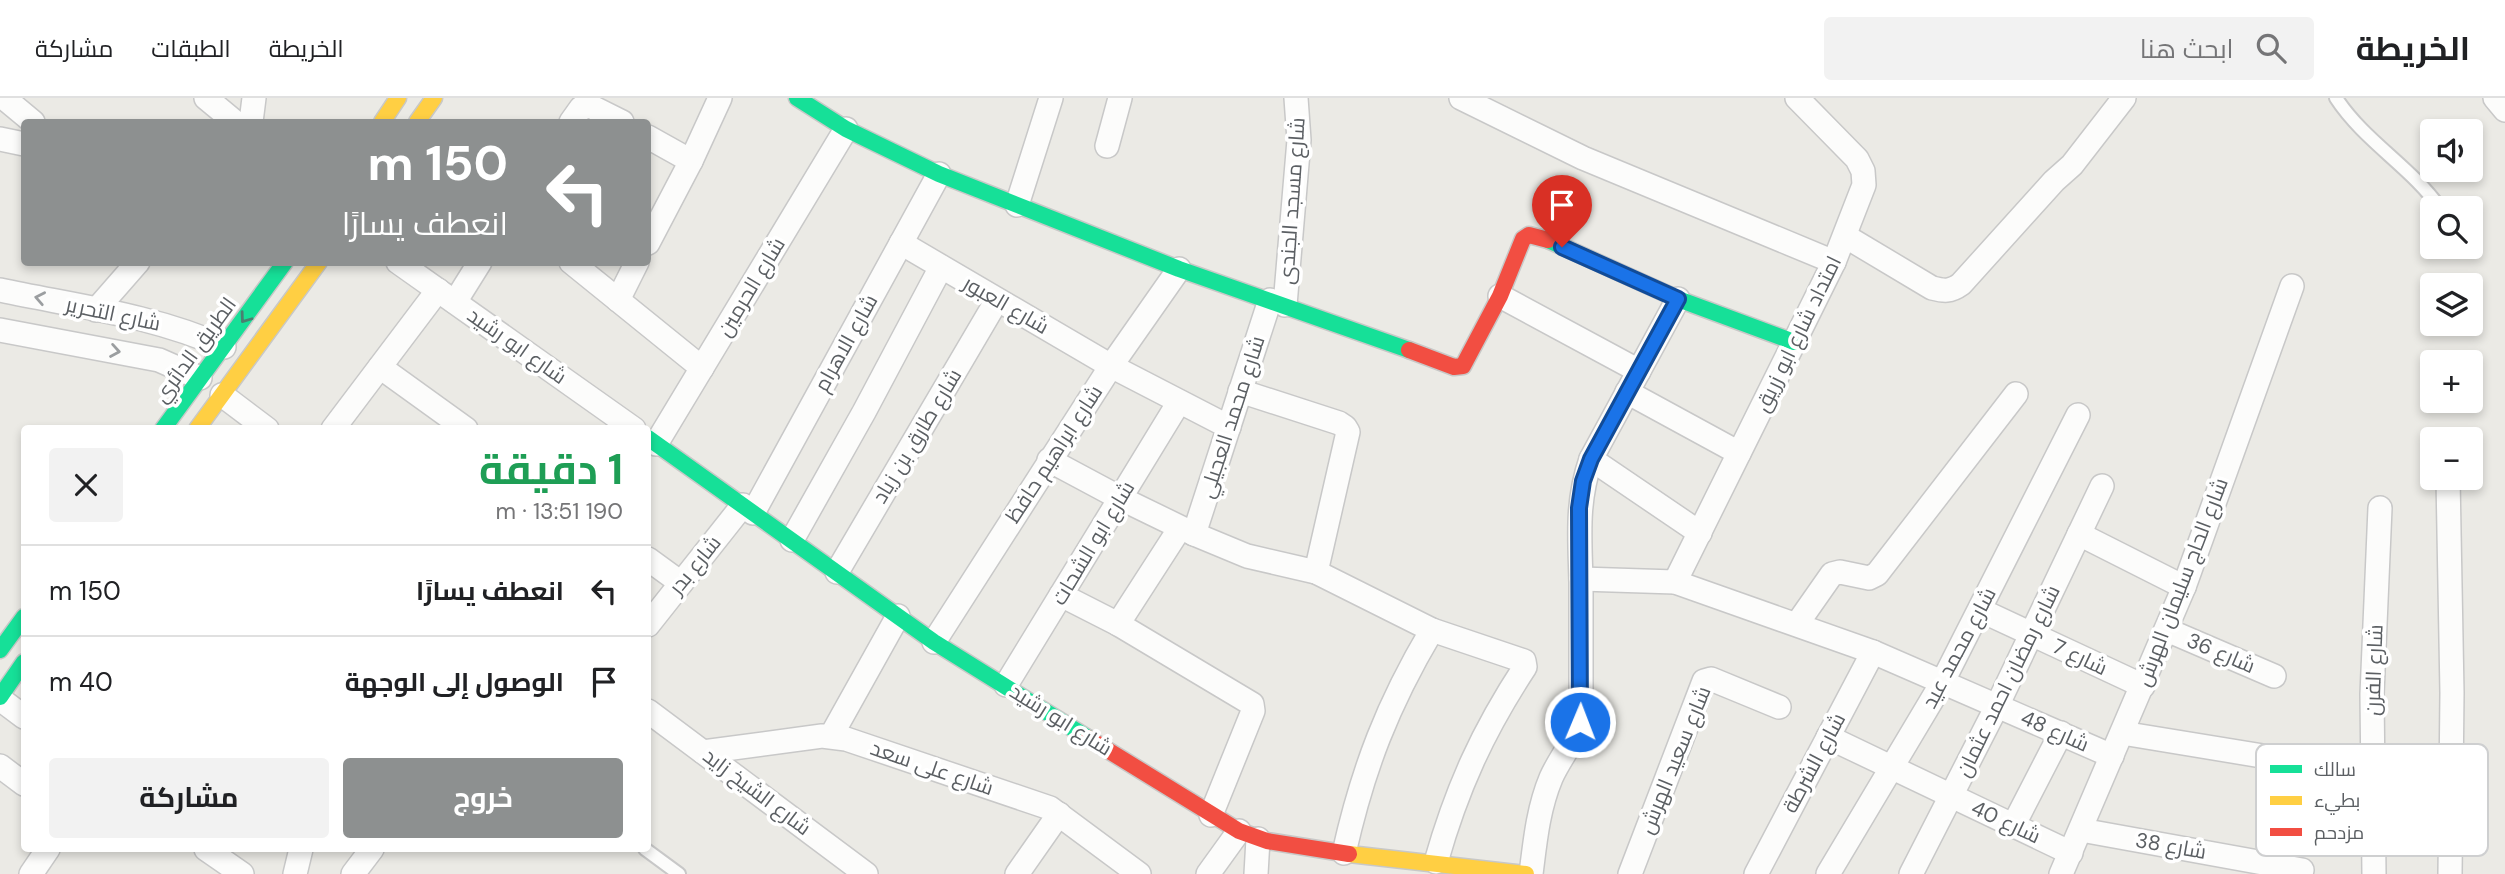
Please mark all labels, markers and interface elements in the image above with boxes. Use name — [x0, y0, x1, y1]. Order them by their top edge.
search box — [1824, 17, 2314, 80]
text: الخريطة — [2356, 27, 2470, 70]
icon: search — [2252, 29, 2290, 67]
text: ابحث هنا — [2140, 32, 2234, 66]
text: مشاركة — [35, 33, 113, 64]
text: الطبقات — [151, 33, 231, 64]
text: الخريطة — [269, 33, 344, 64]
street label: شارع مسجد الجندى — [1272, 116, 1312, 286]
map controls — [2420, 119, 2483, 490]
button: sound — [2420, 119, 2483, 182]
text: 150 m — [368, 131, 508, 195]
icon: left — [532, 147, 623, 238]
pin — [1532, 175, 1592, 247]
icon: arrive — [1543, 186, 1581, 224]
button: search — [2420, 196, 2483, 259]
text: انعطف يسارًا — [342, 203, 508, 245]
street label: شارع الحرمين — [710, 232, 792, 342]
street label: امتداد شارع ابو زريق — [1748, 251, 1848, 417]
street label: شارع العبور — [957, 269, 1054, 341]
button: layers — [2420, 273, 2483, 336]
street label: شارع الاهرام — [808, 289, 884, 397]
street label: شارع التحرير — [62, 290, 163, 338]
one-way arrow — [34, 292, 46, 307]
street label: الطريق الدائري — [147, 292, 244, 410]
street label: شارع ابو رشيد — [462, 301, 572, 391]
one-way arrow — [241, 310, 253, 323]
street label: شارع محمد العجيلي — [1193, 332, 1273, 502]
one-way arrow — [109, 342, 121, 357]
button: + — [2420, 350, 2483, 413]
street label: شارع طارق بن زياد — [866, 364, 968, 508]
street label: شارع ابراهيم حافظ — [999, 380, 1109, 528]
button: − — [2420, 427, 2483, 490]
text: 1 دقيقة — [479, 442, 623, 497]
button: close — [49, 448, 123, 522]
street label: شارع الحاج سليمان الهرش — [2129, 474, 2235, 690]
street label: شارع ابو الشحات — [1045, 476, 1141, 610]
text: 190 m · 13:51 — [496, 496, 623, 526]
street label: شارع بدر — [662, 530, 727, 601]
icon: left — [585, 572, 623, 610]
text: 150 m — [49, 574, 121, 608]
text: انعطف يسارًا — [416, 574, 564, 608]
street label: شارع رمضان احمد عثمان — [1949, 580, 2067, 782]
street label: شارع محمد عيد — [1915, 583, 2003, 713]
street label: شارع الفرن — [2358, 624, 2390, 716]
street label: شارع 36 — [2182, 626, 2260, 680]
street label: شارع 7 — [2048, 632, 2112, 682]
icon: arrive — [585, 663, 623, 701]
text: 40 m — [49, 665, 113, 699]
text: الوصول إلى الوجهة — [345, 665, 564, 699]
street label: شارع ابو رشيد — [1005, 678, 1117, 762]
street label: شارع سعيد الهرش — [1633, 682, 1717, 838]
position arrow — [1543, 685, 1617, 759]
street label: شارع 48 — [2017, 704, 2093, 758]
street label: شارع الشرطة — [1776, 708, 1852, 818]
street label: شارع على سعد — [867, 734, 997, 802]
street label: شارع الشيخ زايد — [697, 742, 817, 842]
legend — [2256, 744, 2488, 856]
text: سالك — [2314, 757, 2356, 782]
button: مشاركة — [49, 758, 329, 838]
button: خروج — [343, 758, 623, 838]
text: بطيء — [2314, 788, 2360, 815]
street label: شارع 40 — [1967, 794, 2045, 850]
text: مزدحم — [2314, 820, 2364, 846]
street label: شارع 38 — [2133, 826, 2209, 866]

